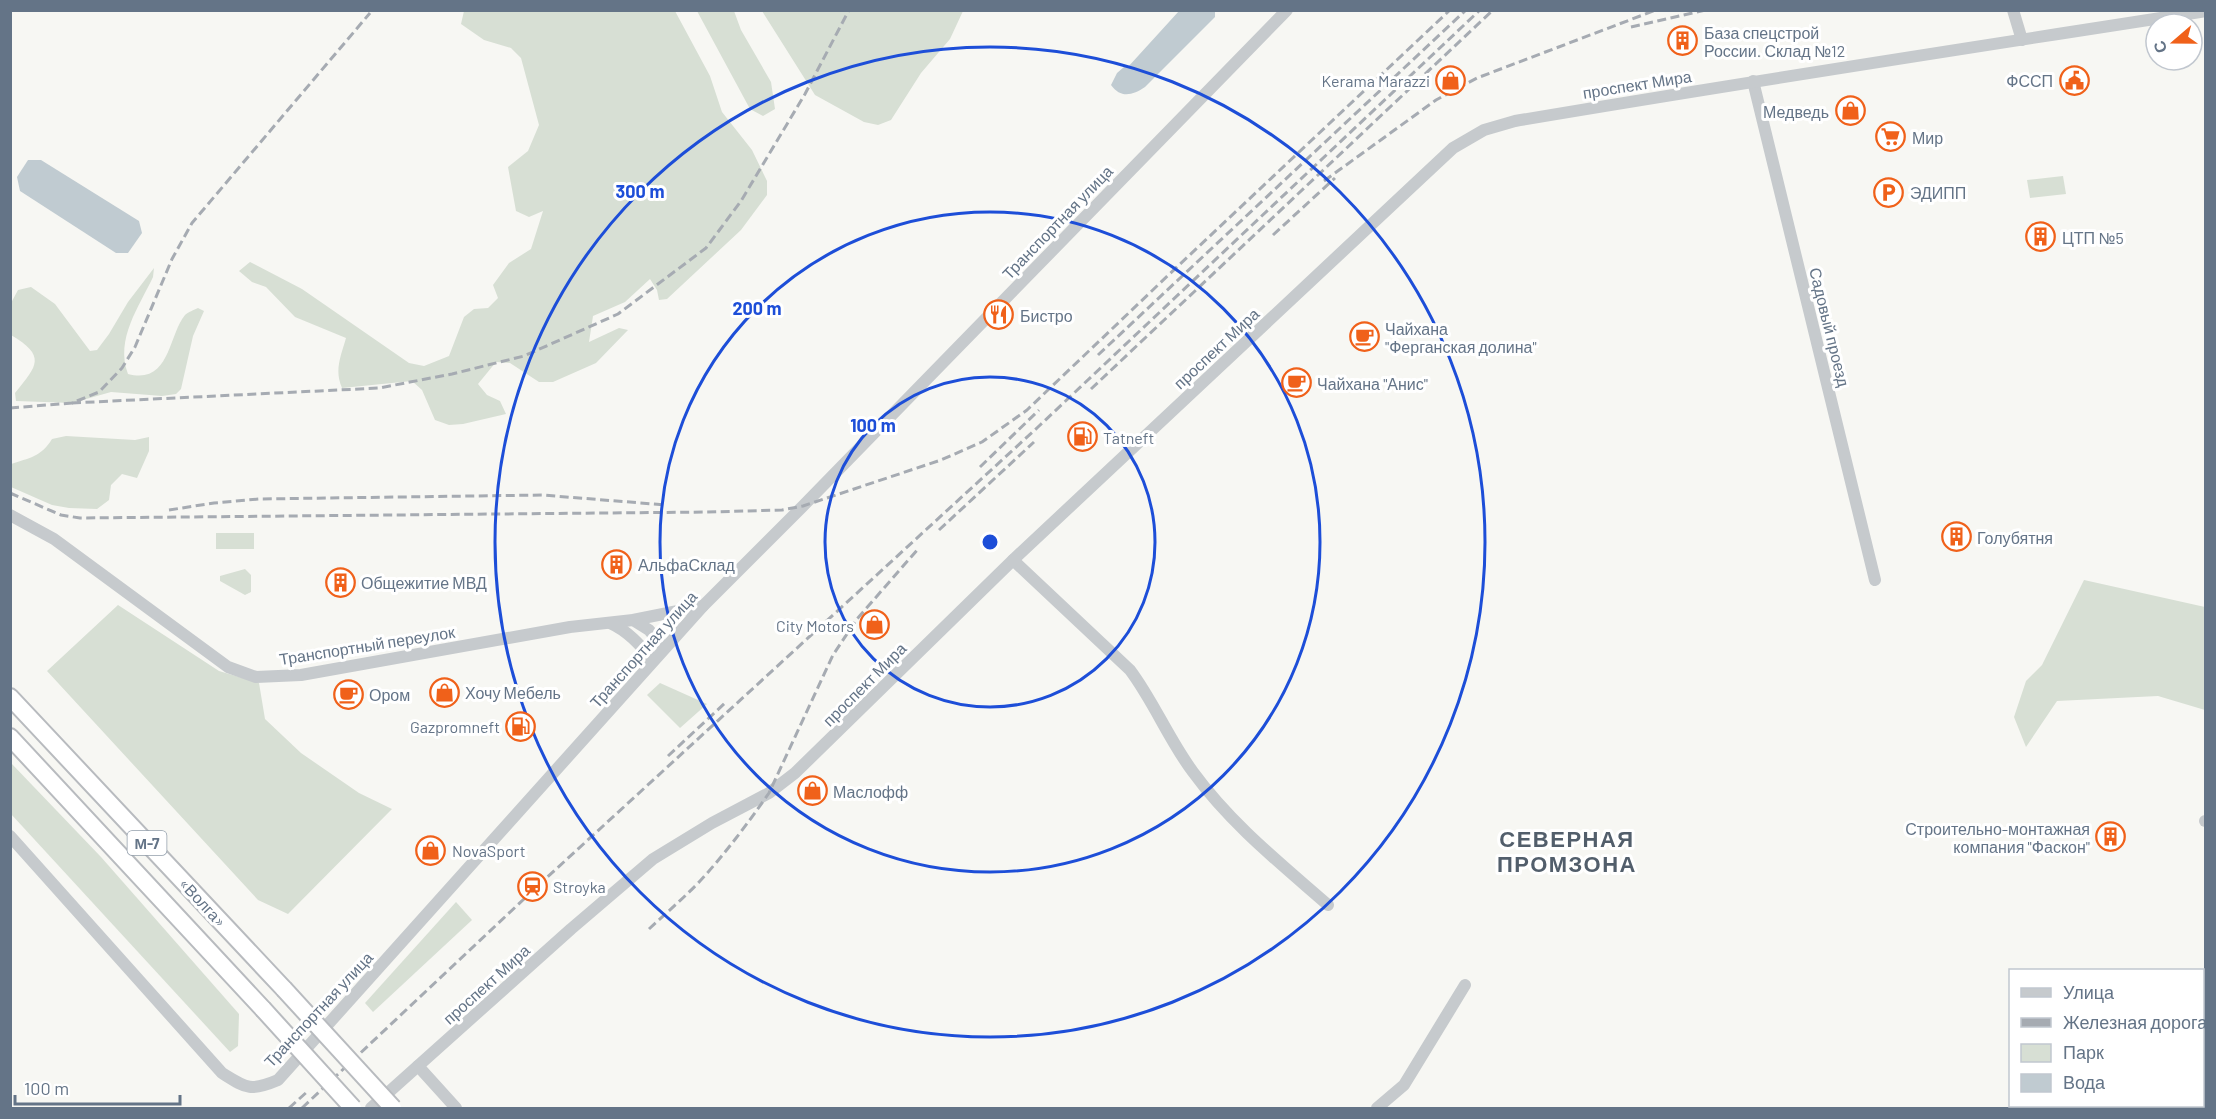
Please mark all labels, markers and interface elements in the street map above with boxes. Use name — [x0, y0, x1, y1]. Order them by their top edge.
north arrow — [2144, 12, 2204, 72]
place label: База спецстрой России. Склад №12 — [1704, 23, 1845, 60]
building icon: База спецстрой России. Склад №12 — [1667, 25, 1699, 57]
text: С — [2148, 38, 2170, 56]
shop icon: Kerama Marazzi — [1435, 64, 1467, 96]
public building icon: ФССП — [2058, 64, 2090, 96]
street label: проспект Мира — [1581, 66, 1693, 102]
place label: Kerama Marazzi — [1321, 71, 1430, 90]
place label: ФССП — [2006, 71, 2053, 90]
shop icon: Медведь — [1834, 95, 1866, 127]
place label: Медведь — [1763, 102, 1829, 121]
supermarket icon: Мир — [1875, 121, 1907, 153]
place label: Мир — [1912, 128, 1943, 147]
street label: Транспортная улица — [998, 161, 1116, 283]
parking icon: ЭДИПП — [1873, 176, 1905, 208]
text: 300 m — [616, 180, 664, 202]
place label: ЭДИПП — [1910, 183, 1966, 202]
building icon: ЦТП №5 — [2025, 221, 2057, 253]
place label: ЦТП №5 — [2062, 228, 2124, 247]
street label: Садовый проезд — [1806, 265, 1854, 389]
text: 200 m — [732, 297, 782, 319]
restaurant icon: Бистро — [983, 299, 1015, 331]
street label: проспект Мира — [1169, 304, 1263, 392]
place label: Бистро — [1020, 306, 1073, 325]
place label: Чайхана "Ферганская долина" — [1385, 319, 1537, 356]
cafe icon: Чайхана "Ферганская долина" — [1348, 321, 1380, 353]
cafe icon: Чайхана "Анис" — [1280, 367, 1312, 399]
place label: Чайхана "Анис" — [1317, 374, 1428, 393]
text: 100 m — [850, 414, 896, 436]
fuel station icon: Tatneft — [1066, 421, 1098, 453]
place label: Tatneft — [1103, 428, 1154, 447]
building icon: Голубятня — [1940, 521, 1972, 553]
place label: Голубятня — [1977, 528, 2053, 547]
centre of rings — [980, 532, 1000, 552]
building icon: АльфаСклад — [601, 548, 633, 580]
place label: АльфаСклад — [638, 555, 735, 574]
building icon: Общежитие МВД — [324, 566, 356, 598]
place label: Общежитие МВД — [361, 573, 487, 592]
street label: Транспортная улица — [586, 587, 700, 711]
shop icon: City Motors — [859, 609, 891, 641]
place label: City Motors — [776, 616, 854, 635]
street label: Транспортный переулок — [278, 622, 457, 668]
street label: проспект Мира — [818, 638, 910, 730]
shop icon: Хочу Мебель — [428, 676, 460, 708]
cafe icon: Ором — [332, 678, 364, 710]
place label: Хочу Мебель — [465, 683, 561, 702]
place label: Ором — [369, 685, 410, 704]
fuel station icon: Gazpromneft — [505, 710, 537, 742]
place label: Gazpromneft — [410, 717, 500, 736]
shop icon: Маслофф — [796, 775, 828, 807]
place label: Маслофф — [833, 782, 908, 801]
place label: Строительно-монтажная компания "Фаскон" — [1905, 819, 2090, 856]
building icon: Строительно-монтажная компания "Фаскон" — [2095, 821, 2127, 853]
district label: СЕВЕРНАЯ ПРОМЗОНА — [1497, 825, 1637, 876]
road number: М-7 — [128, 831, 166, 855]
shop icon: NovaSport — [415, 834, 447, 866]
place label: NovaSport — [452, 841, 525, 860]
station icon: Stroyka — [516, 870, 548, 902]
street label: «Волга» — [176, 874, 230, 930]
place label: Stroyka — [553, 877, 606, 896]
street label: проспект Мира — [439, 940, 533, 1028]
street label: Транспортная улица — [260, 947, 376, 1071]
legend — [2009, 969, 2204, 1107]
text: Улица — [2063, 981, 2115, 1003]
text: Железная дорога — [2063, 1011, 2208, 1033]
text: Парк — [2063, 1041, 2104, 1063]
scale bar — [15, 1068, 180, 1106]
text: Вода — [2063, 1071, 2106, 1093]
text: 100 m — [24, 1077, 69, 1099]

